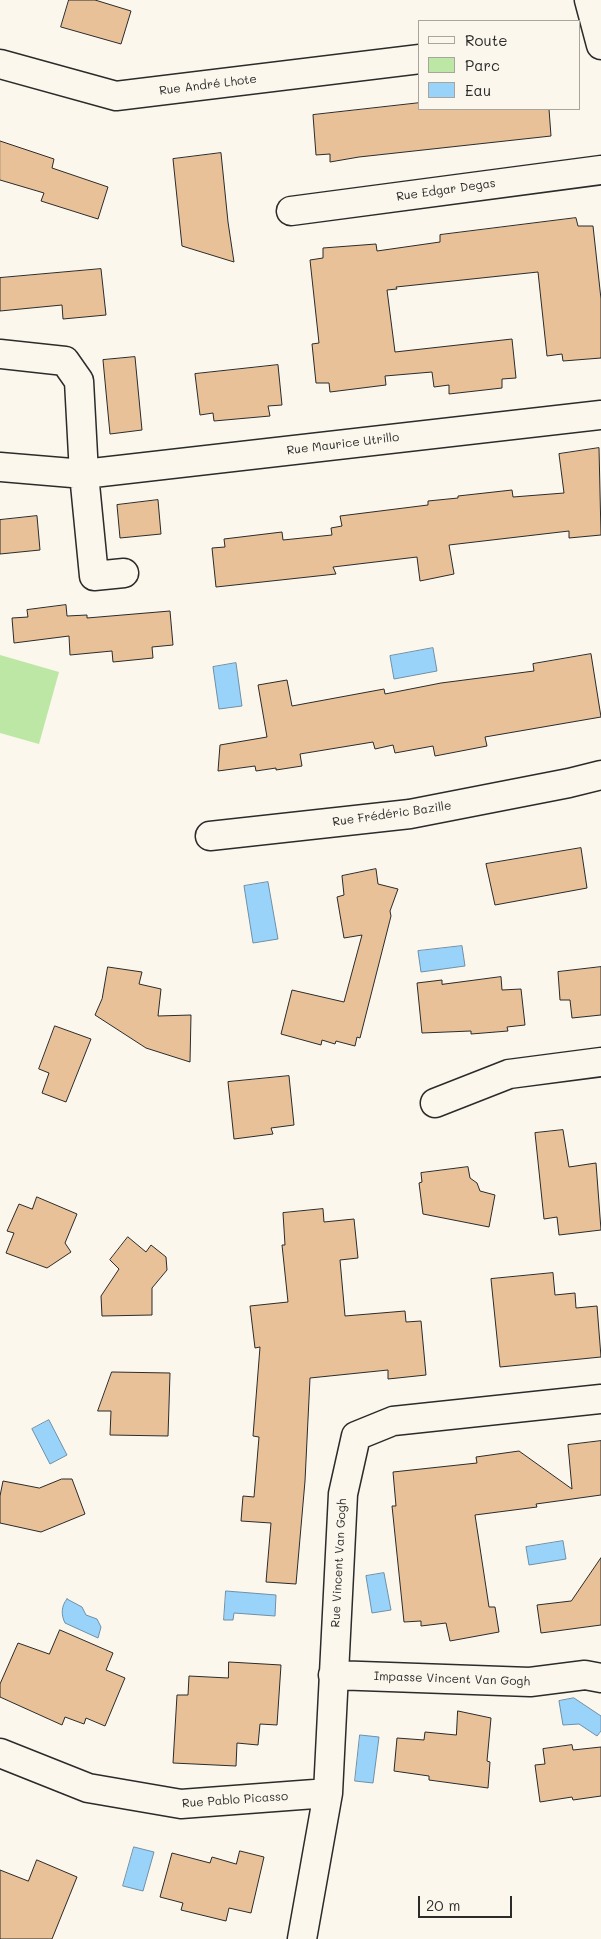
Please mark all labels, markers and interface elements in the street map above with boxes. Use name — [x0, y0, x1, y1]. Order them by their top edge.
legend — [418, 20, 581, 110]
text: Route — [465, 30, 508, 50]
text: Parc — [465, 55, 500, 75]
street label: Rue André Lhote — [158, 72, 258, 98]
text: Eau — [465, 80, 491, 100]
street label: Rue Edgar Degas — [395, 176, 497, 204]
street label: Rue Maurice Utrillo — [286, 430, 400, 458]
street label: Rue Frédéric Bazille — [332, 799, 452, 829]
street label: Rue Vincent Van Gogh — [328, 1498, 350, 1628]
street label: Impasse Vincent Van Gogh — [374, 1669, 530, 1689]
street label: Rue Pablo Picasso — [181, 1789, 289, 1811]
scale bar — [421, 1886, 515, 1918]
text: 20 m — [426, 1895, 460, 1915]

